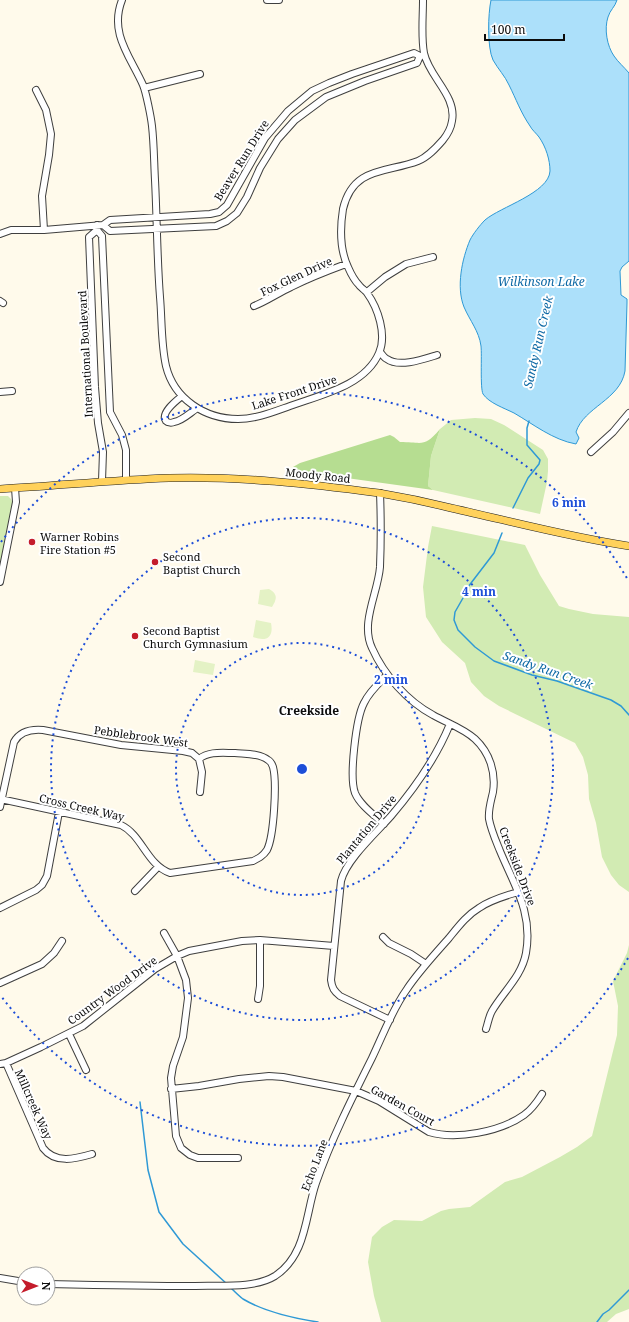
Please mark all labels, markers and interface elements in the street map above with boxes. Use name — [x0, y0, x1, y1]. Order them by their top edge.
scale bar — [485, 16, 564, 42]
text: 100 m — [491, 21, 526, 38]
street label: Beaver Run Drive — [210, 117, 272, 203]
street label: Fox Glen Drive — [258, 253, 334, 299]
water label: Wilkinson Lake — [497, 273, 585, 290]
street label: International Boulevard — [74, 290, 96, 418]
water label: Sandy Run Creek — [519, 293, 557, 390]
street label: Lake Front Drive — [249, 371, 339, 413]
street label: Moody Road — [285, 464, 352, 486]
text: 6 min — [552, 494, 586, 511]
place label: Warner Robins Fire Station #5 — [40, 529, 119, 557]
marker: Warner Robins Fire Station #5 — [27, 537, 37, 547]
place label: Second Baptist Church — [163, 549, 241, 577]
marker: Second Baptist Church — [150, 557, 160, 567]
text: 4 min — [462, 583, 496, 600]
place label: Second Baptist Church Gymnasium — [143, 623, 248, 651]
marker: Second Baptist Church Gymnasium — [130, 631, 140, 641]
water label: Sandy Run Creek — [501, 647, 596, 694]
text: 2 min — [374, 671, 408, 688]
district label: Creekside — [279, 702, 339, 719]
street label: Pebblebrook West — [93, 722, 189, 750]
centre of rings — [295, 762, 309, 776]
street label: Cross Creek Way — [38, 790, 127, 824]
street label: Plantation Drive — [333, 791, 399, 867]
street label: Creekside Drive — [496, 825, 540, 908]
street label: Country Wood Drive — [64, 952, 160, 1028]
street label: Millcreek Way — [12, 1067, 56, 1142]
street label: Garden Court — [368, 1081, 438, 1129]
street label: Echo Lane — [297, 1137, 331, 1193]
north arrow — [16, 1266, 56, 1306]
text: N — [39, 1282, 54, 1291]

